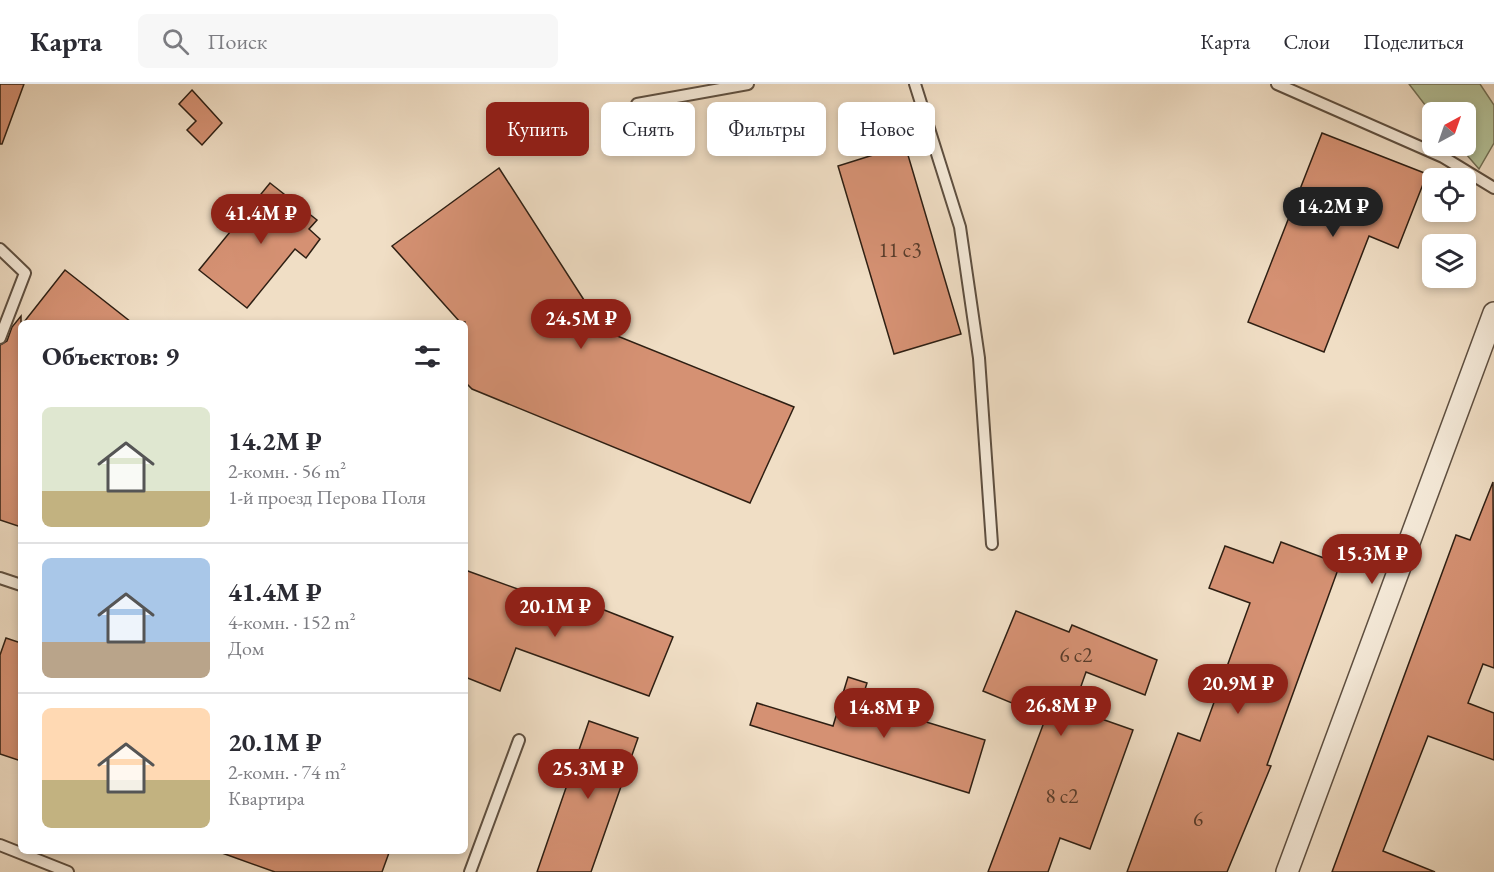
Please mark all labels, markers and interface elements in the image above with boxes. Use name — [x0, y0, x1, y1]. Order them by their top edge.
search box — [138, 14, 558, 68]
text: Карта — [30, 23, 102, 59]
icon: search — [159, 25, 192, 58]
text: Поиск — [207, 27, 267, 56]
text: Карта — [1200, 28, 1250, 55]
text: Слои — [1283, 28, 1330, 55]
text: Поделиться — [1363, 28, 1464, 55]
chip: Купить — [486, 102, 589, 156]
chip: Снять — [601, 102, 695, 156]
chip: Фильтры — [707, 102, 826, 156]
chip: Новое — [838, 102, 935, 156]
north arrow — [1422, 102, 1476, 156]
map controls — [1422, 102, 1476, 288]
button: locate — [1422, 168, 1476, 222]
pin: 14.2M ₽ — [1278, 187, 1388, 238]
text: 14.2M ₽ — [1297, 193, 1369, 219]
pin: 41.4M ₽ — [206, 194, 316, 245]
text: 41.4M ₽ — [225, 200, 297, 226]
button: layers — [1422, 234, 1476, 288]
house number: 11 с3 — [879, 236, 922, 263]
pin: 24.5M ₽ — [526, 299, 636, 350]
text: 24.5M ₽ — [545, 305, 617, 331]
text: Объектов: 9 — [42, 339, 179, 373]
icon: filters — [411, 340, 444, 373]
text: 14.2M ₽ — [228, 424, 322, 458]
icon: home — [90, 431, 162, 503]
text: 2-комн. · 56 m² — [228, 458, 346, 484]
text: 1-й проезд Перова Поля — [228, 484, 426, 510]
pin: 15.3M ₽ — [1317, 534, 1427, 585]
text: 15.3M ₽ — [1336, 540, 1408, 566]
text: 41.4M ₽ — [228, 575, 322, 609]
icon: home — [90, 582, 162, 654]
pin: 20.1M ₽ — [500, 587, 610, 638]
text: 20.1M ₽ — [519, 593, 591, 619]
text: 4-комн. · 152 m² — [228, 609, 356, 635]
text: Дом — [228, 635, 264, 661]
house number: 6 с2 — [1060, 641, 1092, 668]
pin: 20.9M ₽ — [1183, 664, 1293, 715]
text: 20.9M ₽ — [1202, 670, 1274, 696]
pin: 26.8M ₽ — [1006, 686, 1116, 737]
pin: 14.8M ₽ — [829, 688, 939, 739]
text: 26.8M ₽ — [1025, 692, 1097, 718]
text: 14.8M ₽ — [848, 694, 920, 720]
text: 20.1M ₽ — [228, 725, 322, 759]
icon: home — [90, 732, 162, 804]
pin: 25.3M ₽ — [533, 749, 643, 800]
text: 25.3M ₽ — [552, 755, 624, 781]
text: 2-комн. · 74 m² — [228, 759, 346, 785]
house number: 8 с2 — [1046, 782, 1078, 809]
text: Квартира — [228, 785, 305, 811]
house number: 6 — [1193, 805, 1203, 832]

